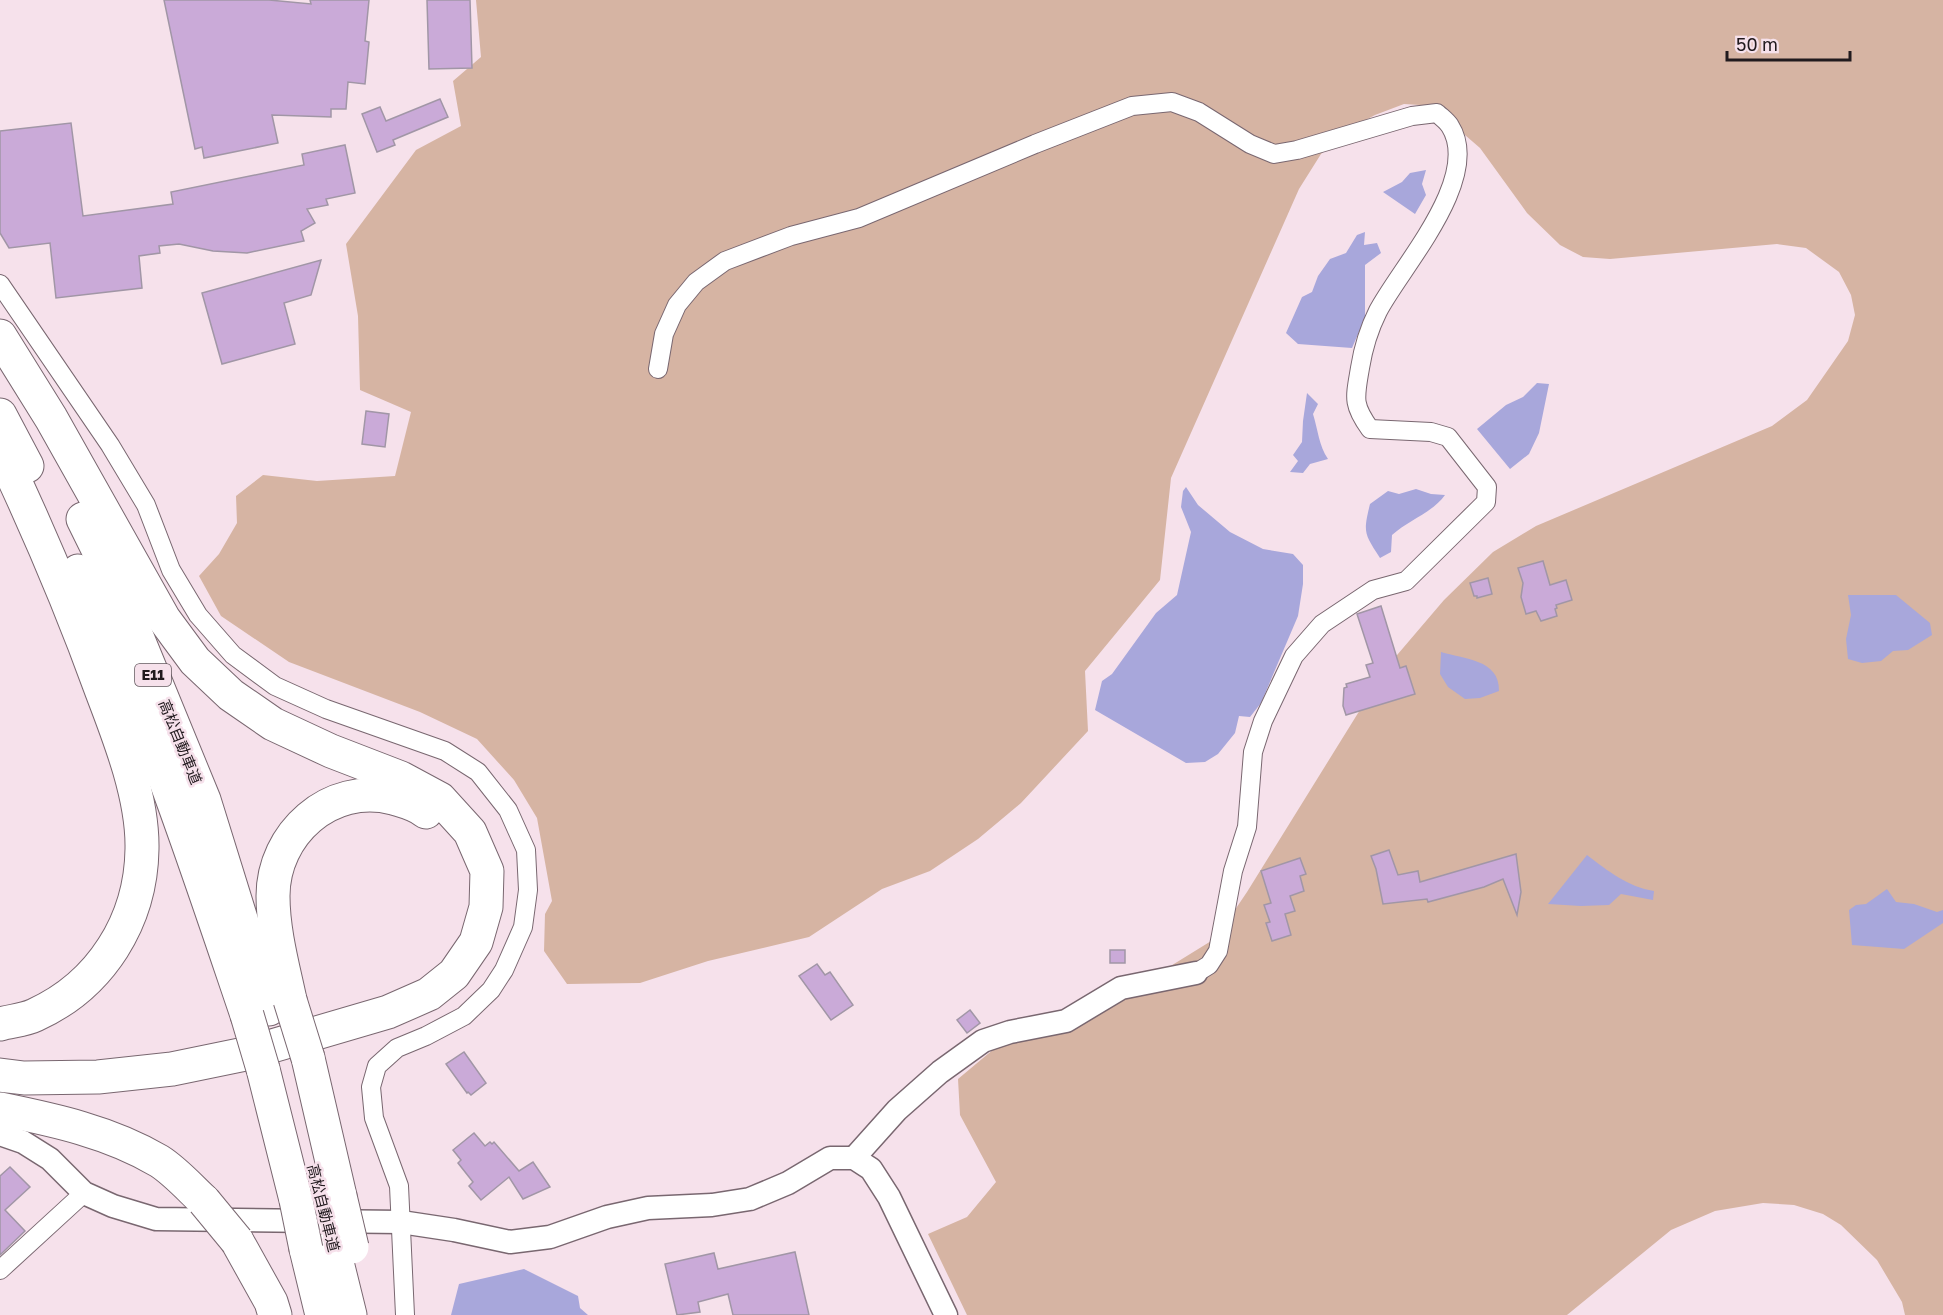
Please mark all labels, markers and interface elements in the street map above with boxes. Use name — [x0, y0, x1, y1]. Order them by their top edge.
scale bar — [1727, 24, 1850, 62]
text: 50 m — [1736, 33, 1778, 55]
road number: E11 — [135, 664, 171, 686]
street label: 高松自動車道 — [156, 697, 206, 787]
street label: 高松自動車道 — [304, 1162, 344, 1254]

